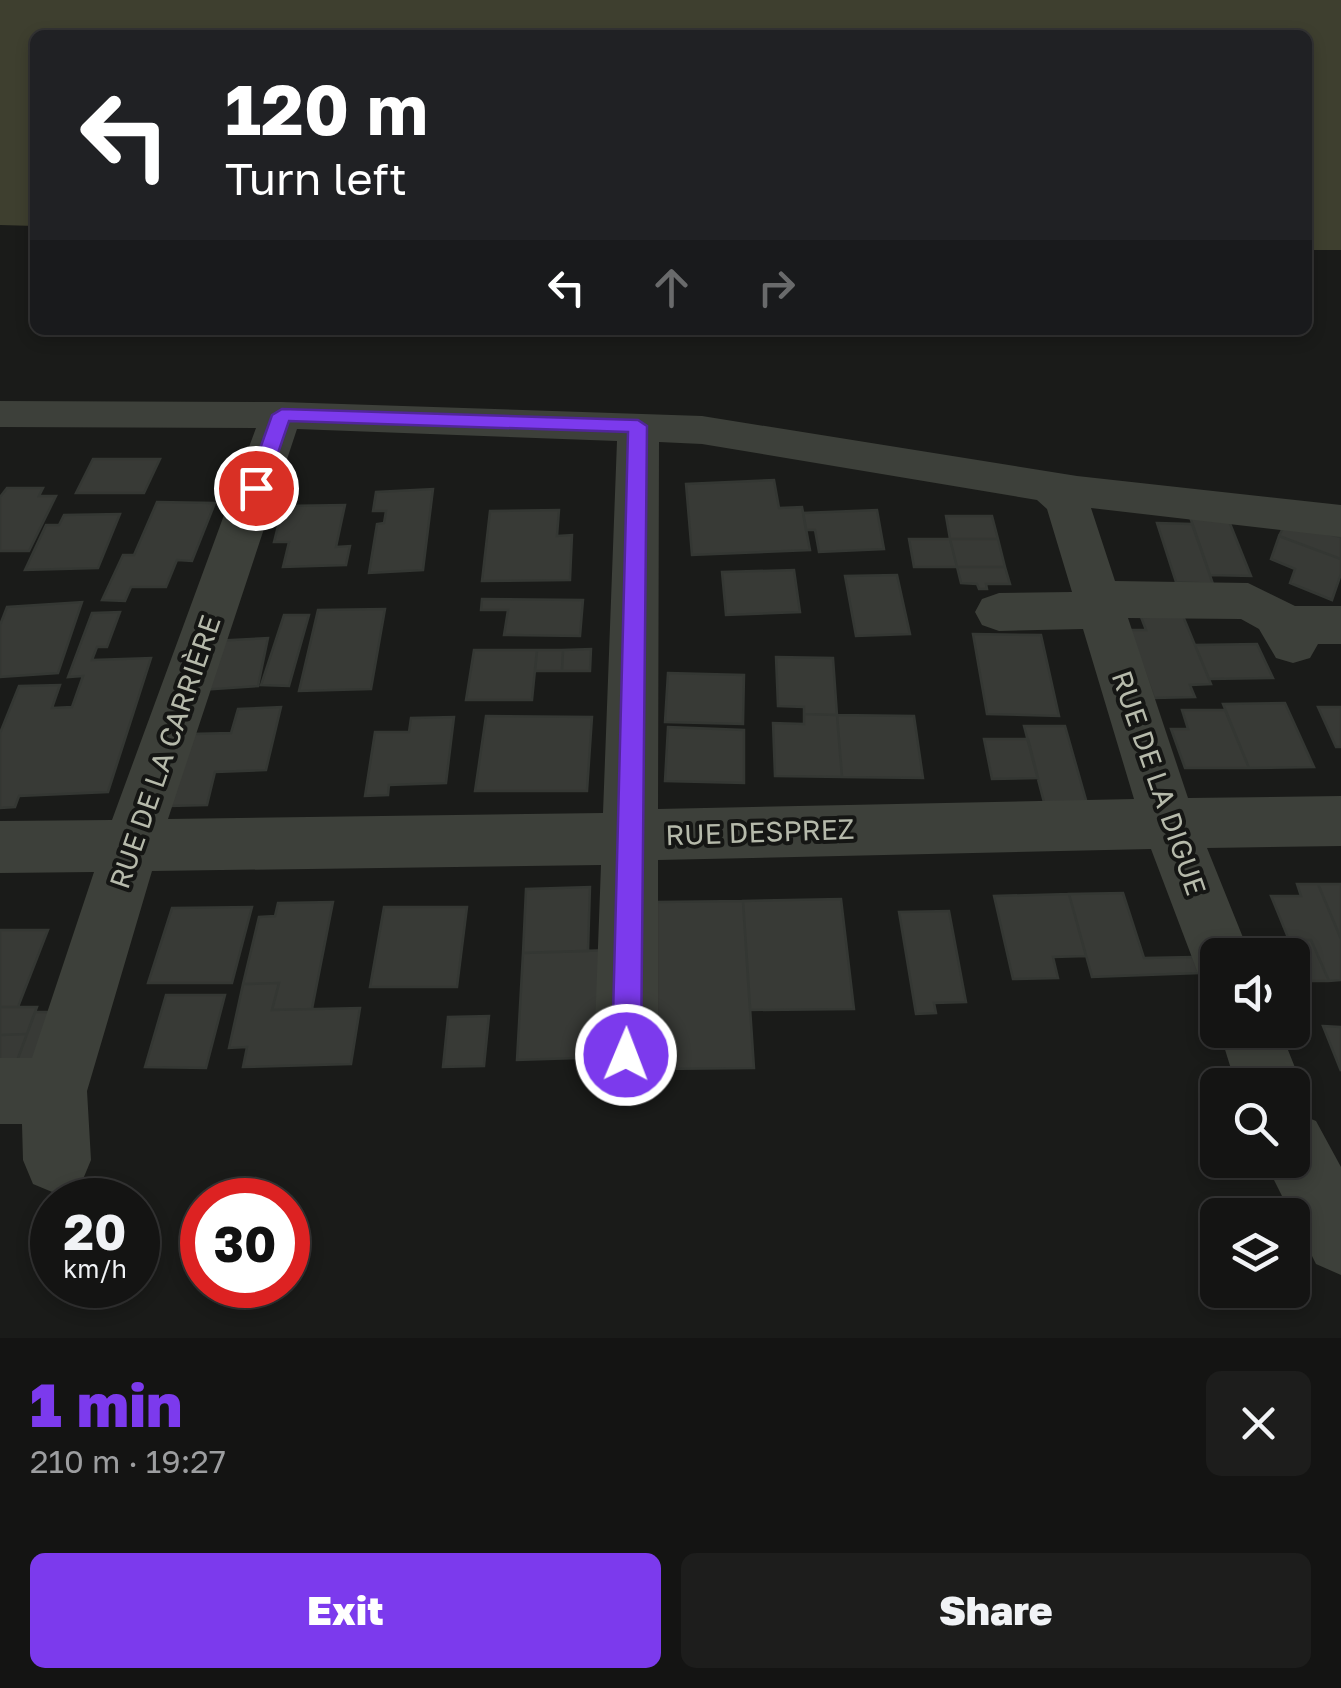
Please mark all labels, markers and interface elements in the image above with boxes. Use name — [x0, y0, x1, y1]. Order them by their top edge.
text: 120 m — [225, 66, 428, 150]
icon: left — [60, 70, 190, 200]
text: Turn left — [225, 151, 407, 205]
icon: left — [539, 260, 594, 315]
icon: ahead — [644, 260, 699, 315]
icon: right — [749, 260, 804, 315]
pin — [214, 446, 299, 531]
icon: arrive — [229, 461, 284, 516]
street label: RUE DE LA CARRIÈRE — [102, 611, 227, 893]
street label: RUE DE LA DIGUE — [1106, 666, 1213, 899]
street label: RUE DESPREZ — [665, 812, 855, 851]
map controls — [1200, 938, 1310, 1308]
button: sound — [1200, 938, 1310, 1048]
position arrow — [574, 1003, 678, 1107]
button: search — [1200, 1068, 1310, 1178]
speed limit sign: 30 — [180, 1178, 310, 1308]
button: layers — [1200, 1198, 1310, 1308]
text: 20 — [63, 1201, 126, 1261]
text: km/h — [63, 1253, 127, 1284]
text: 1 min — [30, 1368, 182, 1440]
button: close — [1206, 1371, 1311, 1476]
text: 210 m · 19:27 — [30, 1442, 226, 1480]
button: Exit — [30, 1553, 661, 1668]
button: Share — [681, 1553, 1311, 1668]

